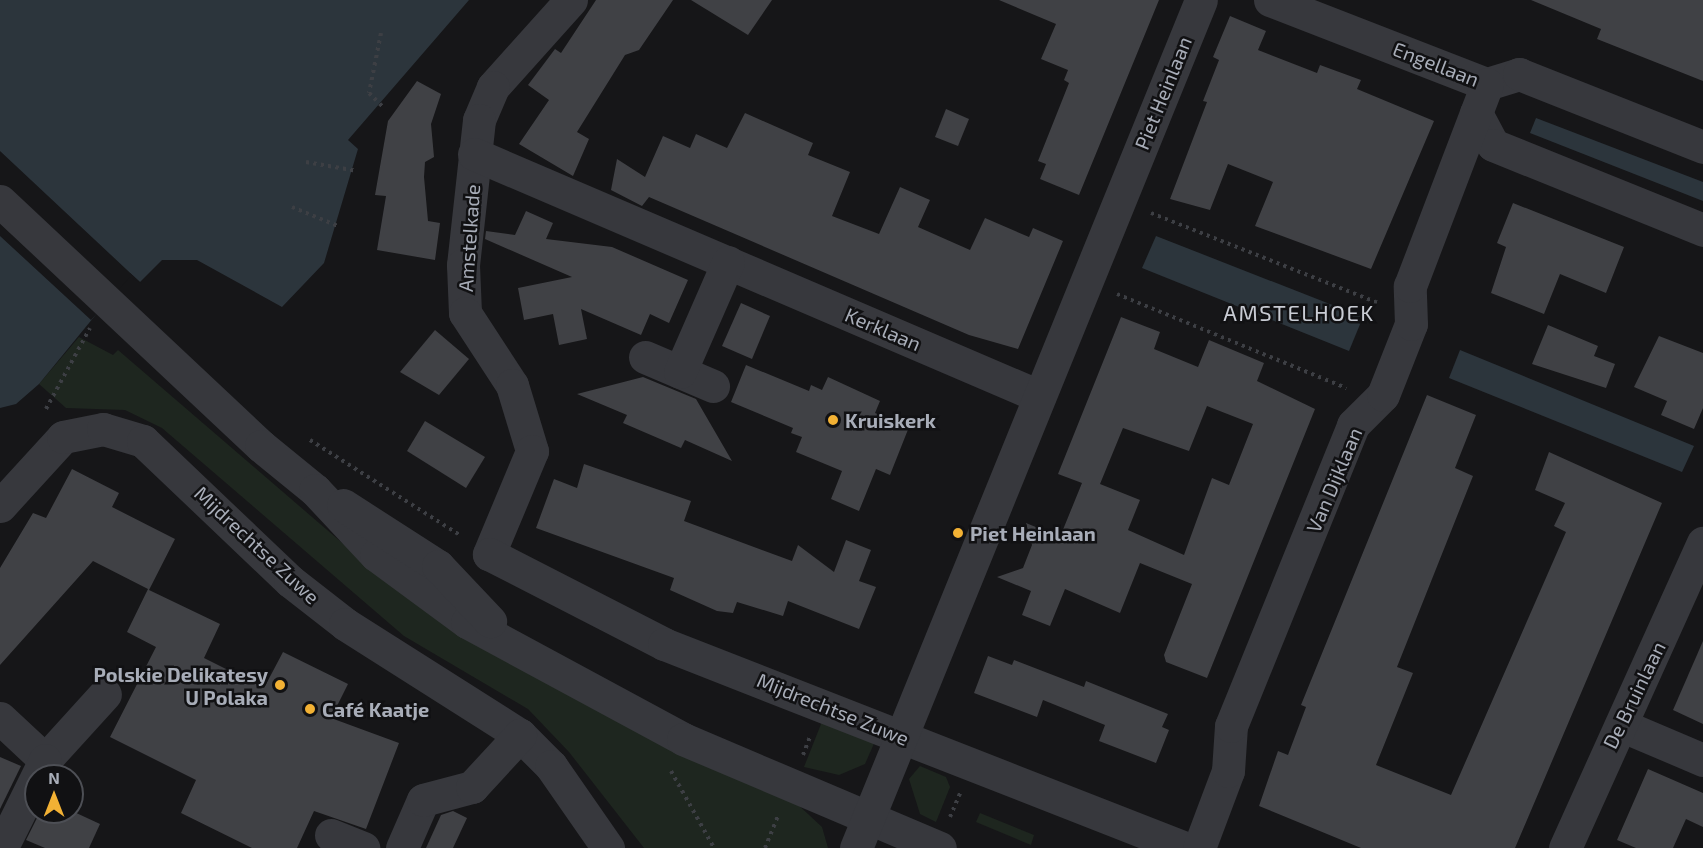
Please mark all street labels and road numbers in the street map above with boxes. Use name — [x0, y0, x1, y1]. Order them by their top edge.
street label: Piet Heinlaan — [1129, 33, 1197, 153]
street label: Engellaan — [1390, 37, 1482, 91]
street label: Amstelkade — [453, 183, 485, 293]
street label: Kerklaan — [841, 302, 925, 356]
street label: Van Dijklaan — [1301, 424, 1367, 536]
street label: Mijdrechtse Zuwe — [190, 481, 324, 609]
street label: De Bruinlaan — [1598, 637, 1670, 753]
street label: Mijdrechtse Zuwe — [754, 668, 912, 750]

